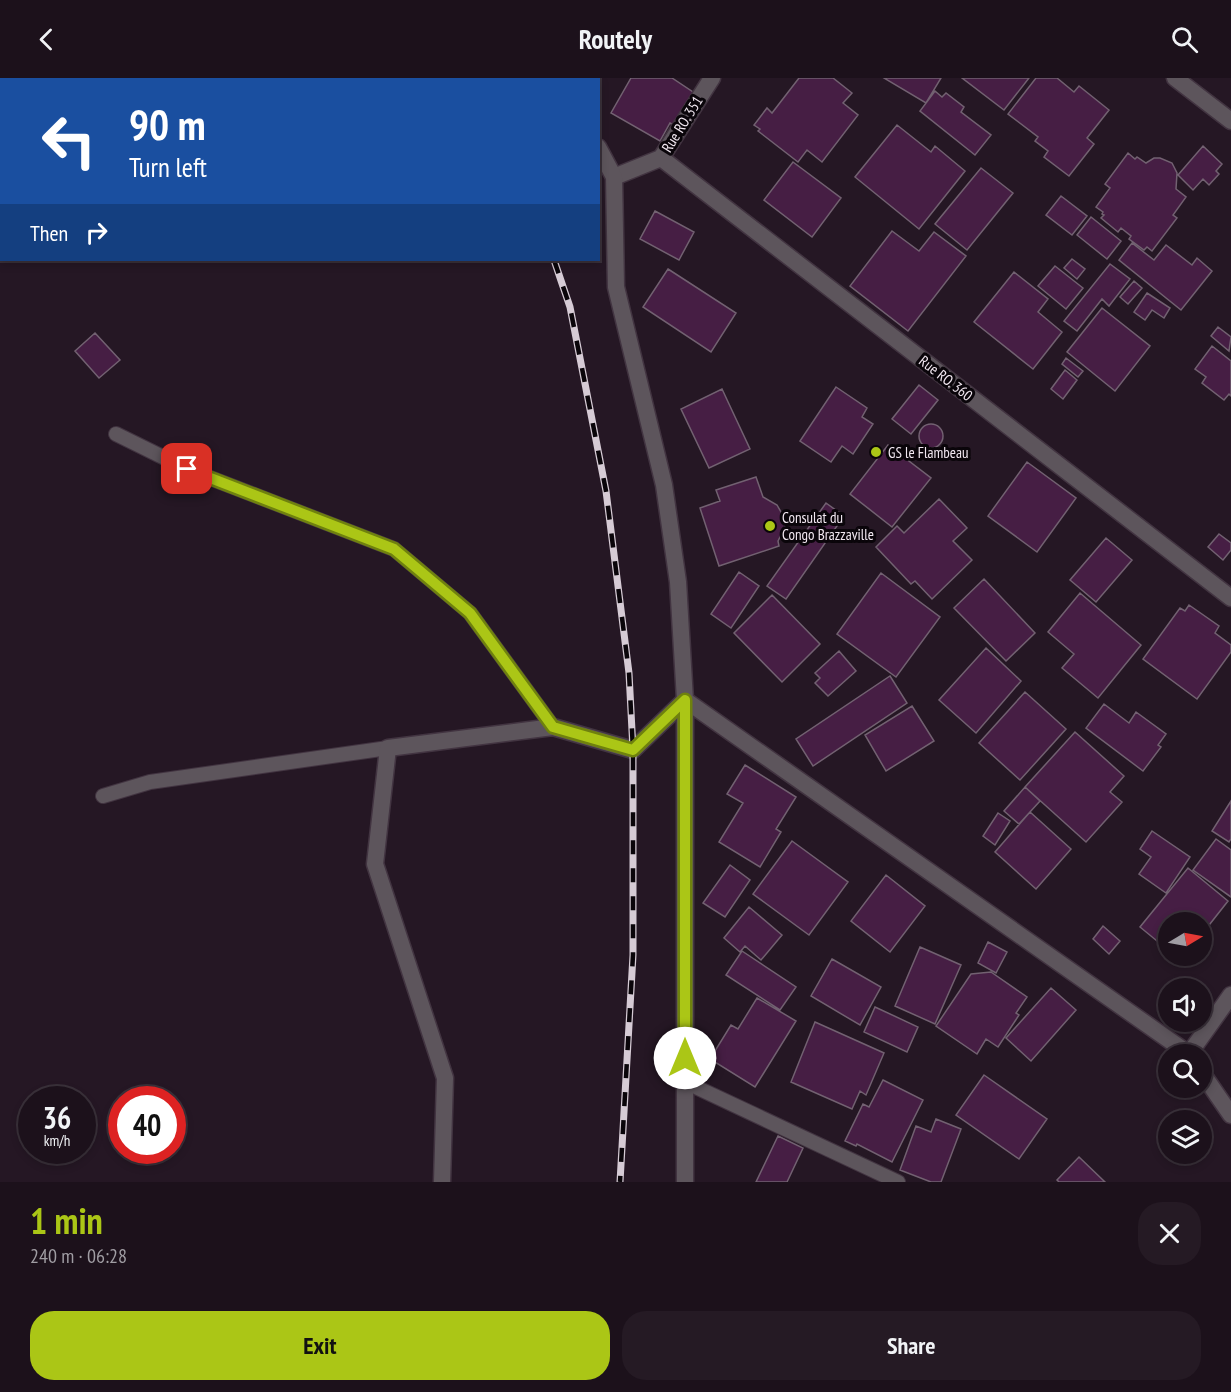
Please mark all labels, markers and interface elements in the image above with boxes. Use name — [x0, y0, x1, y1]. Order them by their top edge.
text: Routely — [579, 22, 652, 56]
icon: back — [30, 23, 63, 56]
icon: search — [1168, 23, 1201, 56]
street label: Rue RO. 351 — [657, 92, 707, 156]
text: 90 m — [129, 97, 206, 152]
icon: left — [30, 102, 108, 180]
text: Turn left — [129, 150, 207, 184]
icon: right — [80, 216, 113, 249]
text: Then — [30, 219, 68, 247]
street label: Rue RO. 360 — [915, 351, 977, 405]
pin — [161, 443, 212, 494]
place label: GS le Flambeau — [888, 443, 969, 462]
marker: GS le Flambeau — [869, 445, 883, 459]
icon: arrive — [170, 452, 203, 485]
place label: Consulat du Congo Brazzaville — [782, 508, 874, 544]
marker: Consulat du Congo Brazzaville — [763, 519, 777, 533]
north arrow — [1158, 912, 1212, 966]
map controls — [1158, 912, 1212, 1164]
button: sound — [1158, 978, 1212, 1032]
position arrow — [653, 1026, 717, 1090]
button: search — [1158, 1044, 1212, 1098]
speed limit sign: 40 — [108, 1086, 186, 1164]
text: 36 — [43, 1098, 71, 1137]
button: layers — [1158, 1110, 1212, 1164]
text: km/h — [44, 1131, 70, 1150]
text: 1 min — [30, 1197, 103, 1244]
button: close — [1138, 1202, 1201, 1265]
text: 240 m · 06:28 — [30, 1243, 127, 1269]
button: Exit — [30, 1311, 610, 1380]
button: Share — [622, 1311, 1201, 1380]

